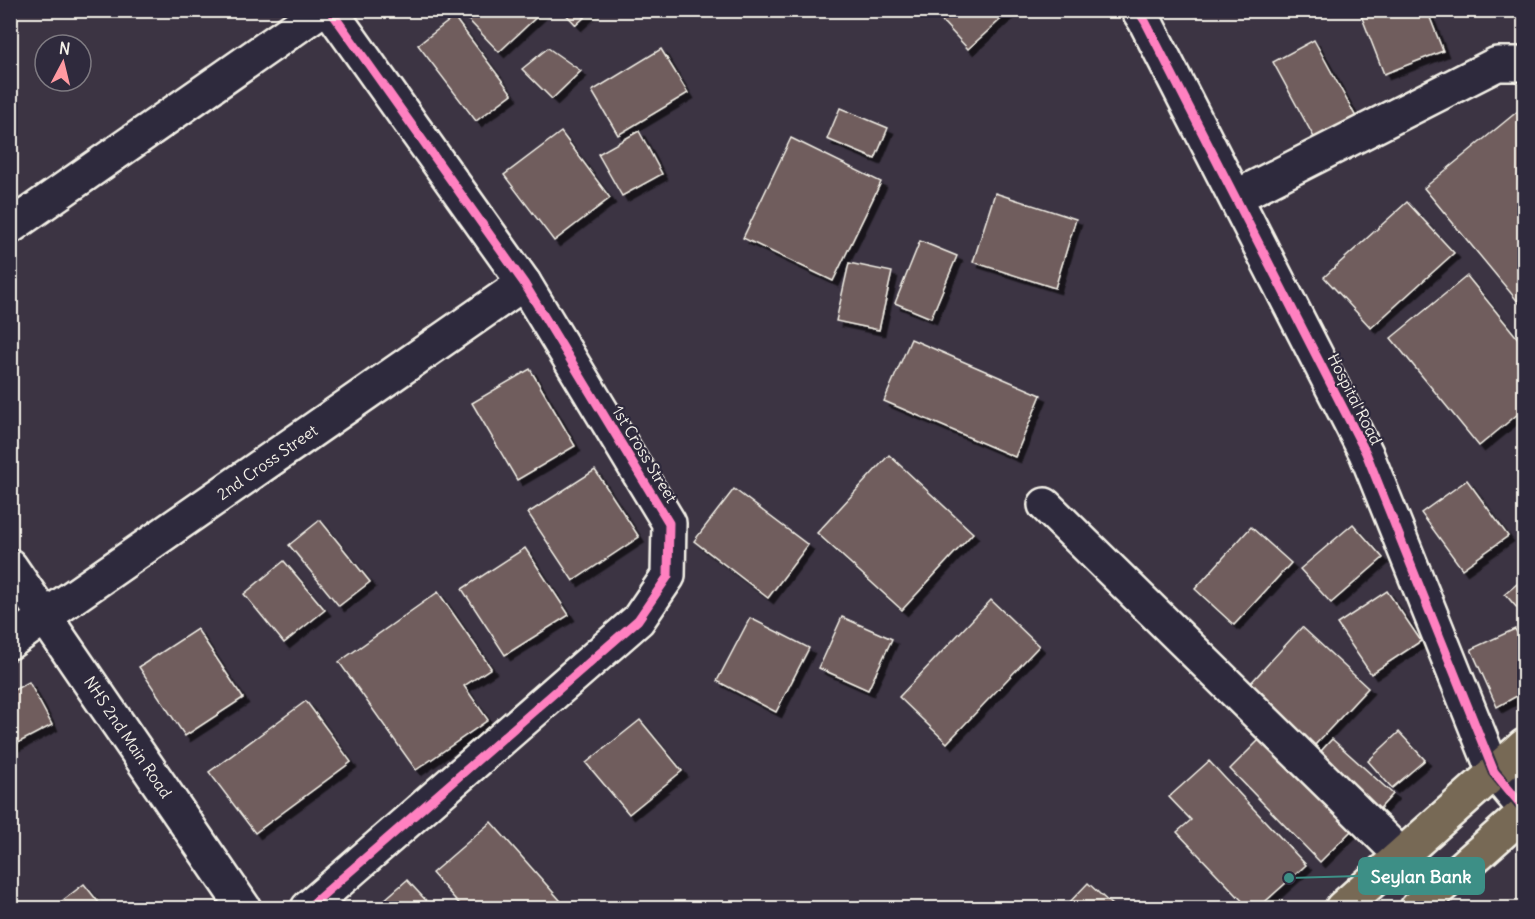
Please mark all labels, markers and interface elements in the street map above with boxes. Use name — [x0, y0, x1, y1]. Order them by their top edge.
north arrow — [33, 33, 93, 93]
text: N — [58, 38, 72, 59]
street label: Hospital Road — [1323, 350, 1387, 448]
street label: 1st Cross Street — [608, 402, 682, 507]
street label: 2nd Cross Street — [213, 420, 322, 504]
street label: NHS 2nd Main Road — [80, 672, 176, 802]
callout: Seylan Bank — [1359, 858, 1484, 894]
text: Seylan Bank — [1371, 865, 1471, 888]

